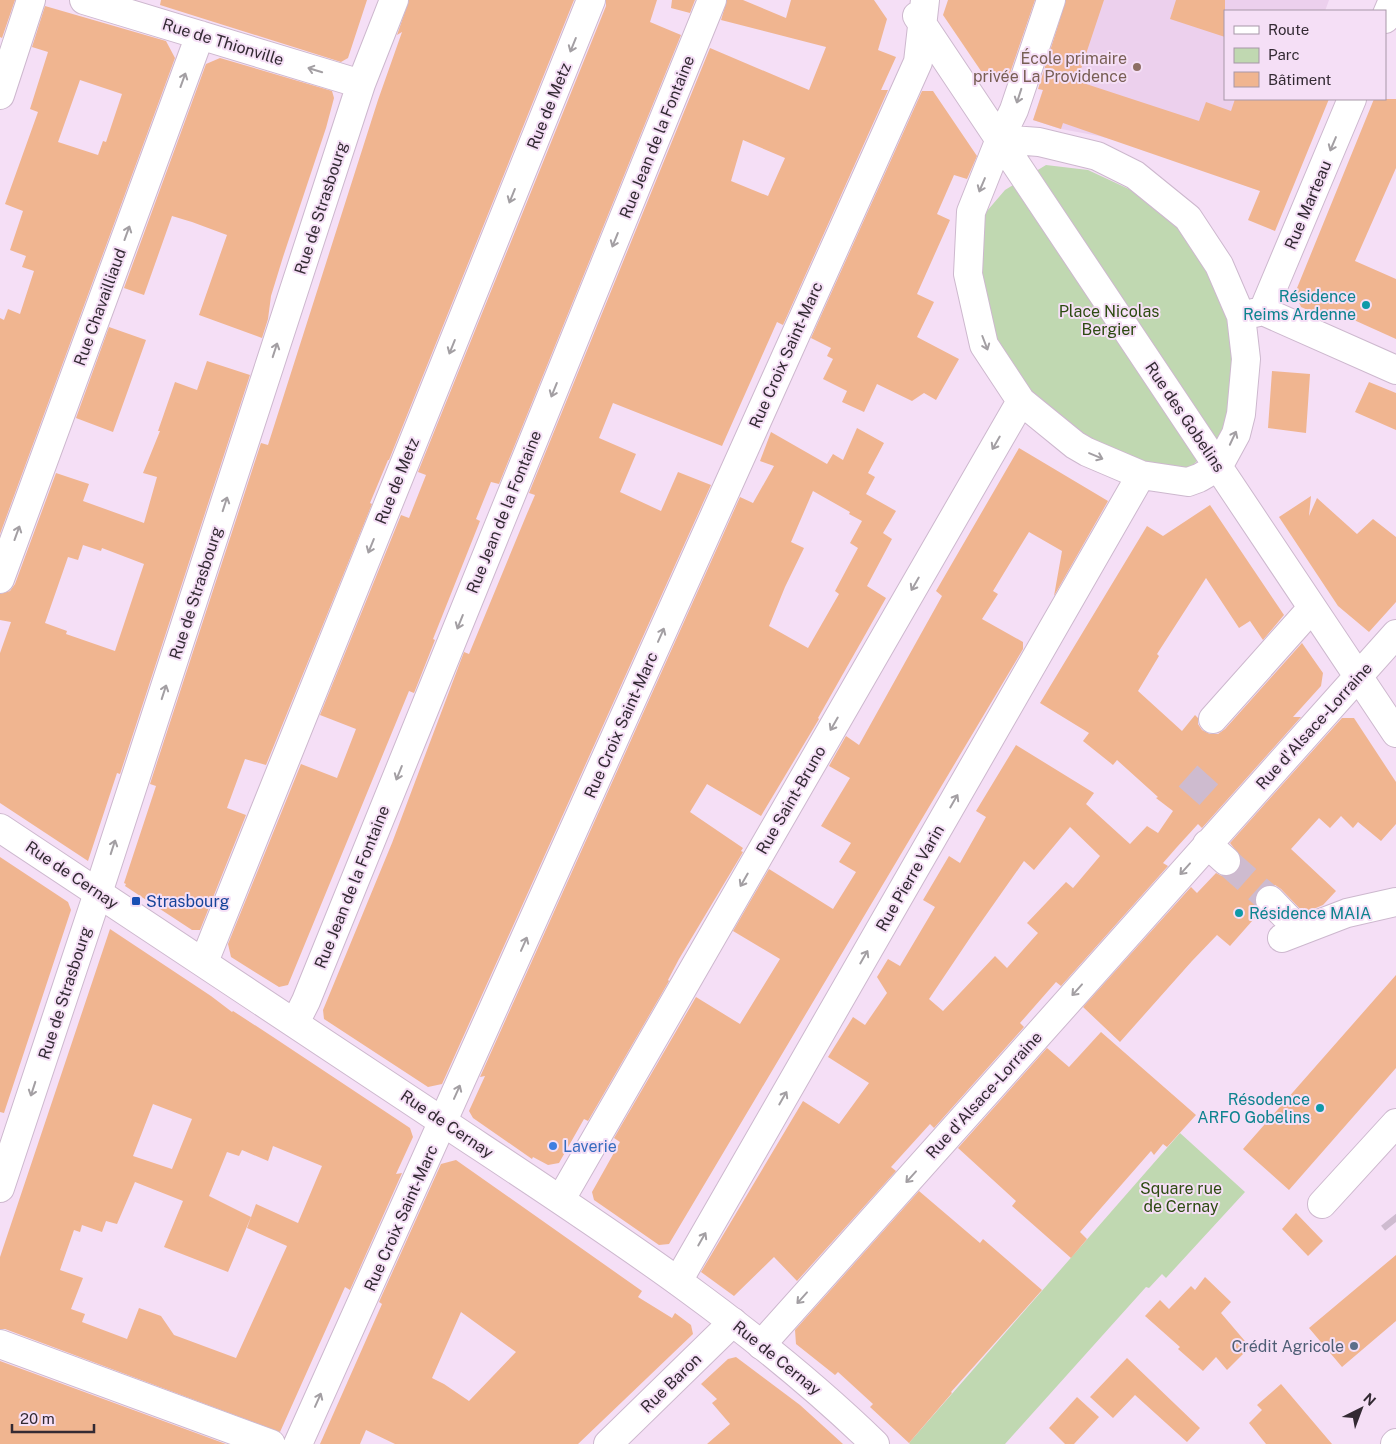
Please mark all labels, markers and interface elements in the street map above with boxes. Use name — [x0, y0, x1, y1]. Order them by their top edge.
legend — [1224, 10, 1386, 100]
street label: Rue de Thionville — [160, 15, 286, 69]
text: Route — [1268, 21, 1309, 38]
one-way arrow — [568, 37, 577, 52]
text: Parc — [1268, 46, 1300, 63]
place label: École primaire privée La Providence — [973, 48, 1127, 86]
street label: Rue Jean de la Fontaine — [616, 53, 698, 221]
street label: Rue de Metz — [523, 60, 575, 152]
marker: École primaire privée La Providence — [1131, 61, 1143, 73]
one-way arrow — [307, 64, 323, 74]
text: Bâtiment — [1268, 71, 1331, 88]
one-way arrow — [179, 73, 188, 89]
one-way arrow — [1014, 88, 1023, 103]
one-way arrow — [1328, 136, 1337, 151]
street label: Rue de Strasbourg — [291, 139, 351, 277]
street label: Rue Marteau — [1281, 158, 1335, 252]
one-way arrow — [977, 177, 987, 192]
one-way arrow — [507, 188, 517, 203]
one-way arrow — [123, 226, 132, 241]
one-way arrow — [610, 232, 619, 247]
street label: Rue Chavailliaud — [70, 246, 130, 368]
street label: Rue Croix Saint-Marc — [745, 279, 827, 431]
place label: Résidence Reims Ardenne — [1243, 287, 1356, 324]
marker: Résidence Reims Ardenne — [1360, 299, 1372, 311]
park label: Place Nicolas Bergier — [1059, 302, 1159, 339]
one-way arrow — [981, 335, 990, 350]
one-way arrow — [446, 339, 455, 354]
one-way arrow — [271, 342, 280, 358]
street label: Rue des Gobelins — [1141, 358, 1229, 476]
one-way arrow — [548, 382, 558, 397]
street label: Rue Jean de la Fontaine — [463, 428, 545, 596]
one-way arrow — [1229, 431, 1238, 446]
street label: Rue de Metz — [371, 435, 423, 527]
one-way arrow — [991, 435, 1001, 449]
one-way arrow — [1088, 451, 1103, 461]
one-way arrow — [220, 496, 230, 512]
street label: Rue de Strasbourg — [166, 524, 226, 662]
one-way arrow — [13, 526, 22, 541]
one-way arrow — [366, 538, 375, 553]
one-way arrow — [910, 576, 920, 590]
one-way arrow — [454, 614, 464, 629]
one-way arrow — [657, 628, 667, 643]
street label: Rue Croix Saint-Marc — [580, 649, 662, 801]
street label: Rue d'Alsace-Lorraine — [1252, 659, 1376, 793]
one-way arrow — [159, 684, 169, 700]
one-way arrow — [829, 717, 839, 732]
street label: Rue Saint-Bruno — [752, 742, 830, 858]
one-way arrow — [393, 765, 402, 780]
one-way arrow — [949, 795, 959, 809]
street label: Rue Jean de la Fontaine — [311, 803, 393, 971]
street label: Rue Pierre Varin — [872, 822, 948, 934]
street label: Rue de Cernay — [22, 837, 122, 913]
one-way arrow — [109, 839, 119, 855]
one-way arrow — [1179, 863, 1191, 876]
one-way arrow — [739, 873, 749, 887]
place label: Strasbourg — [146, 892, 229, 911]
marker: Strasbourg — [130, 895, 142, 907]
place label: Résidence MAIA — [1249, 904, 1371, 923]
marker: Résidence MAIA — [1233, 907, 1245, 919]
street label: Rue de Strasbourg — [35, 924, 95, 1062]
one-way arrow — [519, 937, 529, 952]
one-way arrow — [859, 950, 869, 965]
one-way arrow — [1071, 984, 1083, 997]
street label: Rue d'Alsace-Lorraine — [922, 1028, 1046, 1162]
one-way arrow — [28, 1080, 37, 1096]
one-way arrow — [453, 1085, 463, 1100]
street label: Rue de Cernay — [397, 1086, 497, 1162]
place label: Résodence ARFO Gobelins — [1197, 1090, 1310, 1127]
one-way arrow — [778, 1091, 788, 1106]
marker: Résodence ARFO Gobelins — [1314, 1102, 1326, 1114]
place label: Laverie — [563, 1137, 617, 1156]
marker: Laverie — [547, 1140, 559, 1152]
street label: Rue Croix Saint-Marc — [360, 1142, 442, 1294]
one-way arrow — [906, 1170, 917, 1183]
park label: Square rue de Cernay — [1140, 1179, 1222, 1216]
one-way arrow — [697, 1232, 707, 1247]
one-way arrow — [797, 1292, 808, 1305]
street label: Rue de Cernay — [729, 1317, 825, 1400]
place label: Crédit Agricole — [1232, 1337, 1344, 1356]
marker: Crédit Agricole — [1348, 1340, 1360, 1352]
street label: Rue Baron — [637, 1349, 705, 1417]
north arrow — [1336, 1384, 1386, 1434]
text: N — [1360, 1390, 1379, 1409]
one-way arrow — [314, 1393, 324, 1408]
scale bar — [12, 1402, 95, 1434]
text: 20 m — [20, 1410, 55, 1427]

